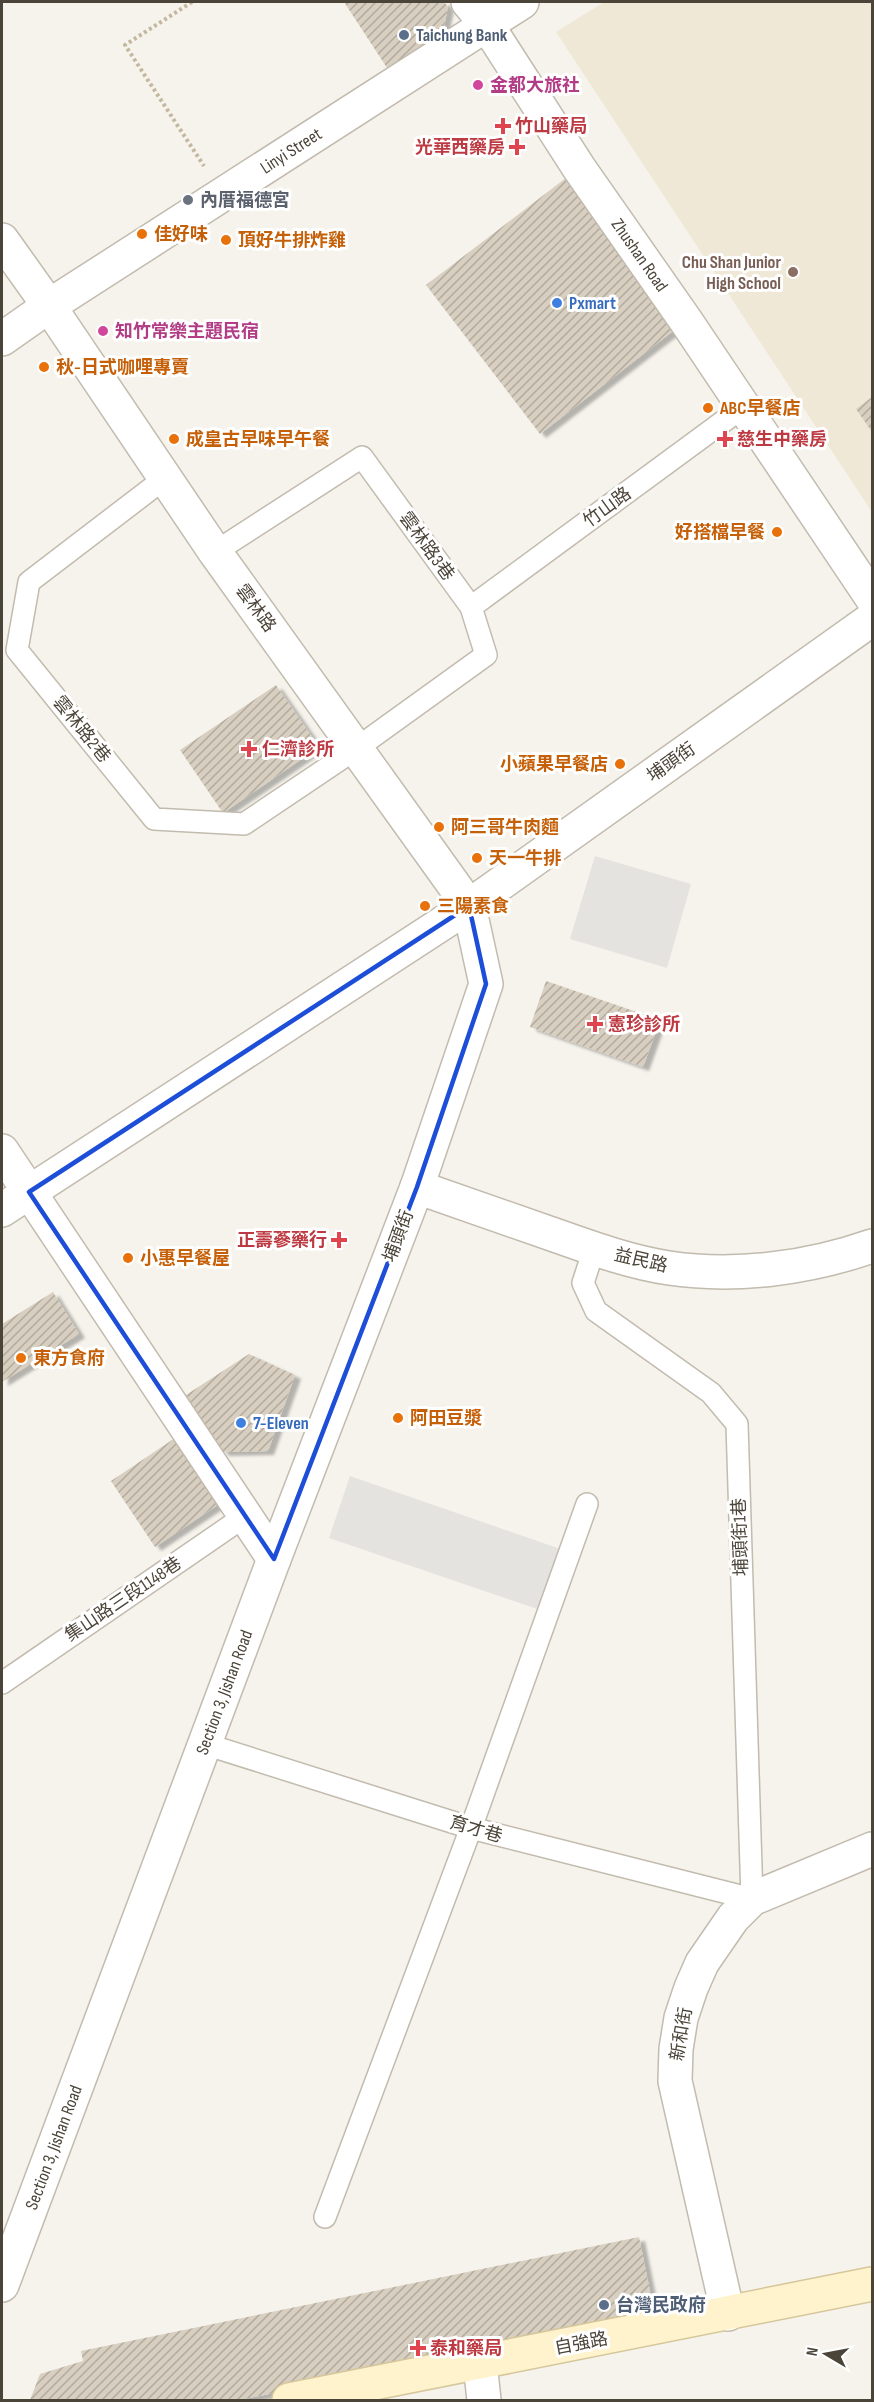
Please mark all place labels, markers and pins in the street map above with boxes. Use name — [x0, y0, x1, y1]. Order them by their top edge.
place label: Taichung Bank — [416, 25, 508, 46]
marker: Taichung Bank — [397, 28, 411, 42]
place label: 金都大旅社 — [490, 75, 580, 96]
marker: 金都大旅社 — [471, 78, 485, 92]
place label: 竹山藥局 — [515, 116, 587, 137]
marker: 竹山藥局 — [496, 119, 510, 133]
place label: 光華西藥房 — [415, 137, 505, 158]
marker: 光華西藥房 — [510, 140, 524, 154]
place label: 內厝福德宮 — [200, 190, 290, 211]
marker: 內厝福德宮 — [181, 193, 195, 207]
place label: 佳好味 — [154, 224, 208, 245]
marker: 佳好味 — [135, 227, 149, 241]
place label: 頂好牛排炸雞 — [238, 230, 346, 251]
marker: 頂好牛排炸雞 — [219, 233, 233, 247]
place label: Chu Shan Junior High School — [682, 252, 781, 294]
marker: Chu Shan Junior High School — [786, 265, 800, 279]
place label: Pxmart — [569, 293, 616, 314]
marker: Pxmart — [550, 296, 564, 310]
place label: 知竹常樂主題民宿 — [115, 321, 259, 342]
marker: 知竹常樂主題民宿 — [96, 324, 110, 338]
place label: 秋-日式咖哩專賣 — [56, 357, 189, 378]
marker: 秋-日式咖哩專賣 — [37, 360, 51, 374]
place label: ABC早餐店 — [719, 398, 800, 419]
marker: ABC早餐店 — [701, 401, 715, 415]
place label: 成皇古早味早午餐 — [186, 429, 330, 450]
place label: 慈生中藥房 — [737, 429, 827, 450]
marker: 成皇古早味早午餐 — [167, 432, 181, 446]
marker: 慈生中藥房 — [718, 432, 732, 446]
place label: 好搭檔早餐 — [675, 522, 765, 543]
marker: 好搭檔早餐 — [770, 525, 784, 539]
place label: 仁濟診所 — [262, 739, 334, 760]
marker: 仁濟診所 — [240, 740, 258, 758]
place label: 小蘋果早餐店 — [500, 754, 608, 775]
marker: 小蘋果早餐店 — [613, 757, 627, 771]
place label: 阿三哥牛肉麵 — [451, 817, 559, 838]
marker: 阿三哥牛肉麵 — [432, 820, 446, 834]
place label: 天一牛排 — [489, 848, 561, 869]
marker: 天一牛排 — [470, 851, 484, 865]
place label: 三陽素食 — [437, 896, 509, 917]
marker: 三陽素食 — [418, 899, 432, 913]
place label: 憲珍診所 — [608, 1013, 680, 1035]
marker: 憲珍診所 — [586, 1015, 604, 1033]
place label: 正壽蔘藥行 — [237, 1229, 327, 1251]
marker: 正壽蔘藥行 — [332, 1233, 346, 1247]
place label: 小惠早餐屋 — [140, 1248, 230, 1269]
marker: 小惠早餐屋 — [121, 1251, 135, 1265]
place label: 東方食府 — [33, 1348, 105, 1369]
marker: 東方食府 — [14, 1351, 28, 1365]
place label: 阿田豆漿 — [410, 1408, 482, 1429]
marker: 阿田豆漿 — [391, 1411, 405, 1425]
place label: 7-Eleven — [253, 1413, 309, 1434]
marker: 7-Eleven — [234, 1416, 248, 1430]
place label: 台灣民政府 — [616, 2294, 706, 2316]
marker: 台灣民政府 — [597, 2298, 611, 2312]
place label: 泰和藥局 — [430, 2338, 502, 2359]
marker: 泰和藥局 — [411, 2341, 425, 2355]

